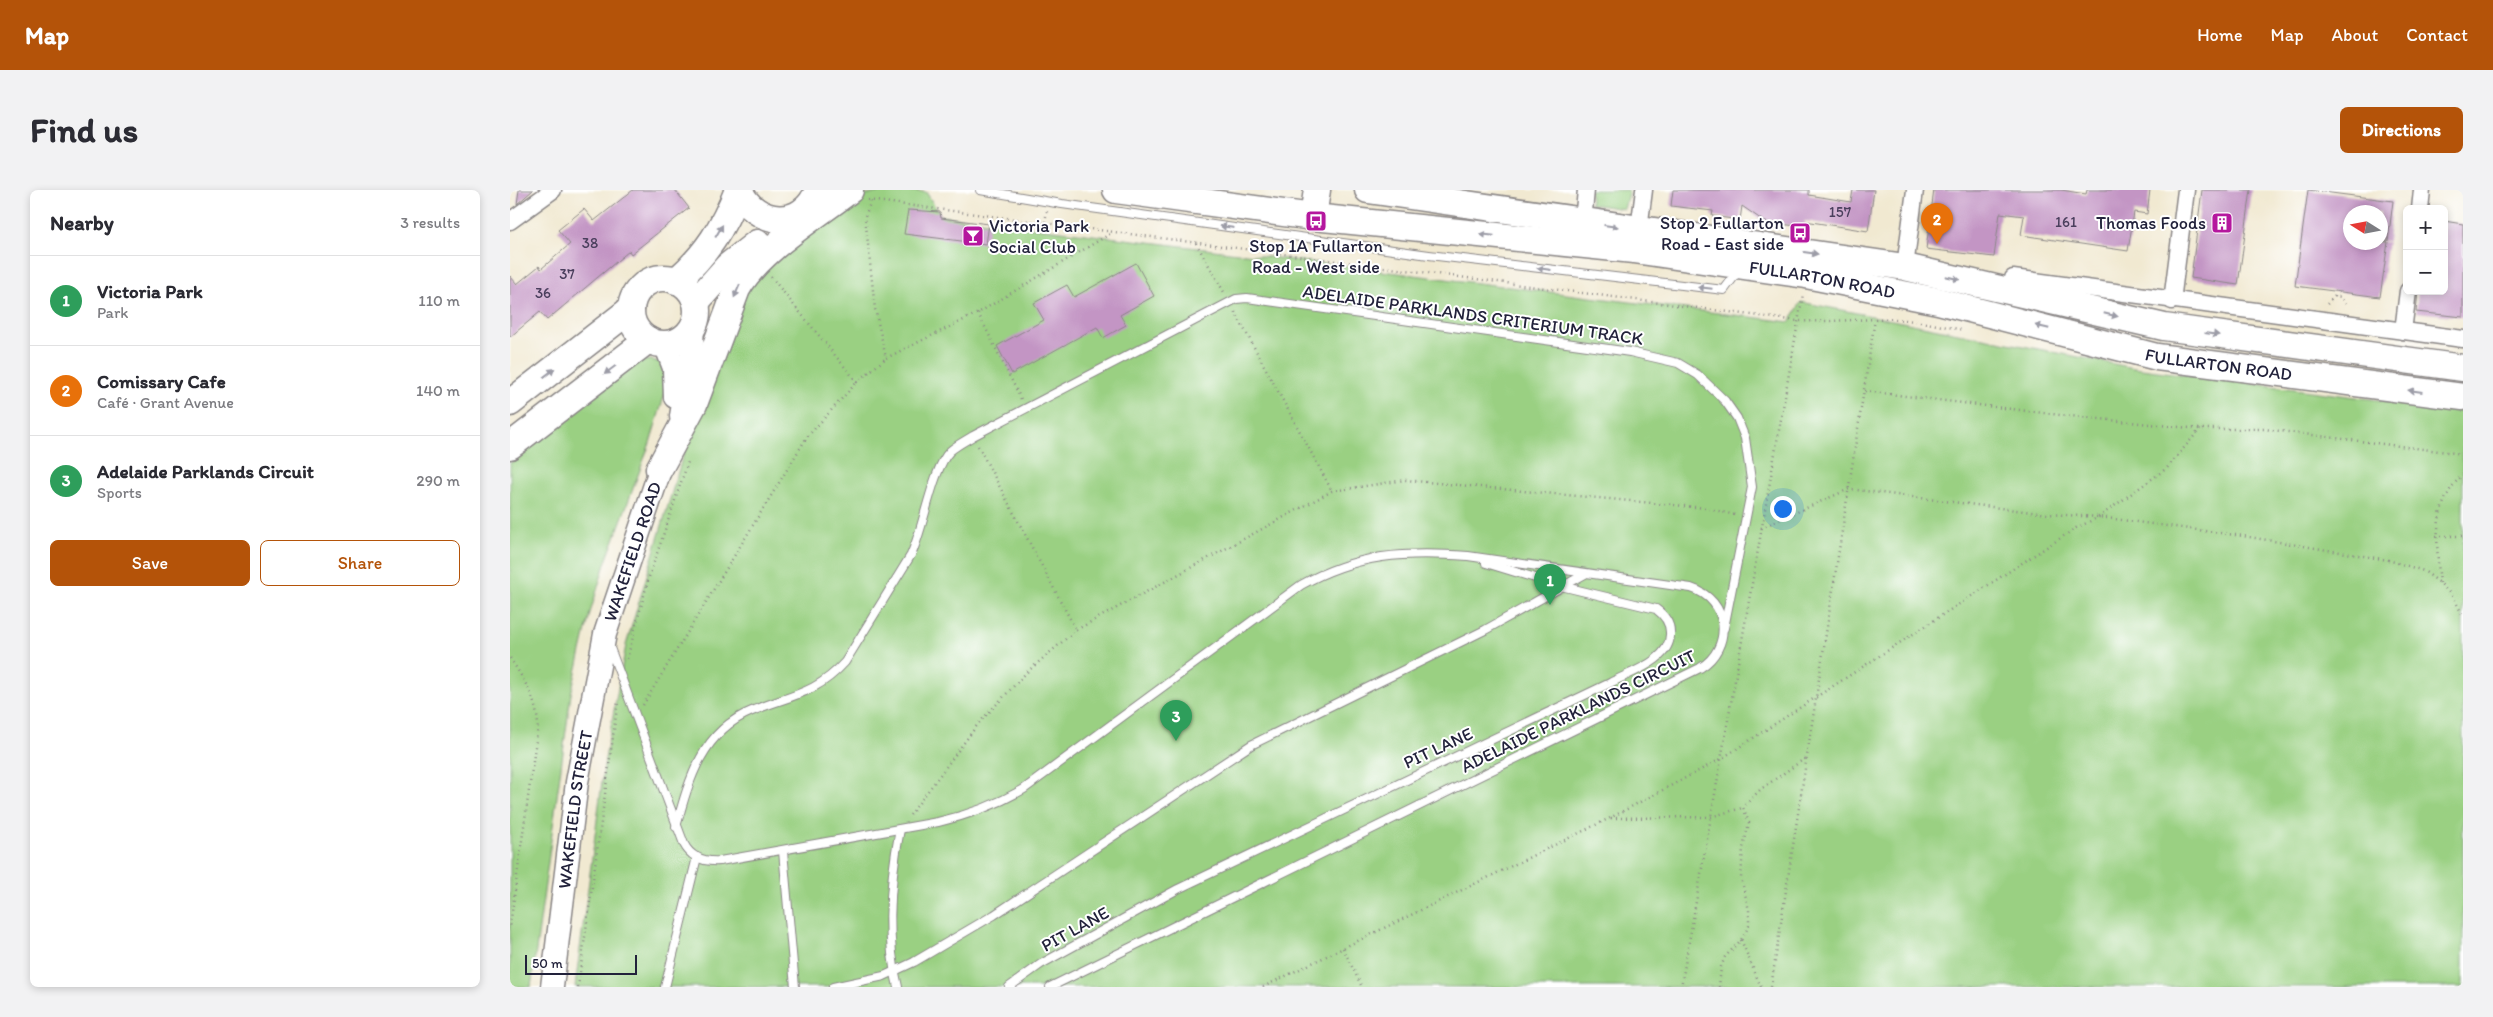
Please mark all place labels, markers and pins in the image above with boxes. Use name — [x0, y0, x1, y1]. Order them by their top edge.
pin: 2 — [1921, 203, 1953, 244]
bus stop icon: Stop 1A Fullarton Road - West side — [1304, 209, 1328, 233]
building icon: Thomas Foods — [2210, 211, 2234, 235]
place label: Stop 2 Fullarton Road - East side — [1660, 212, 1784, 255]
place label: Thomas Foods — [2096, 212, 2206, 234]
place label: Victoria Park Social Club — [989, 215, 1089, 258]
bus stop icon: Stop 2 Fullarton Road - East side — [1788, 221, 1812, 245]
bar icon: Victoria Park Social Club — [961, 224, 985, 248]
place label: Stop 1A Fullarton Road - West side — [1249, 235, 1383, 278]
pin: 1 — [1534, 564, 1566, 605]
pin: 3 — [1160, 700, 1192, 741]

